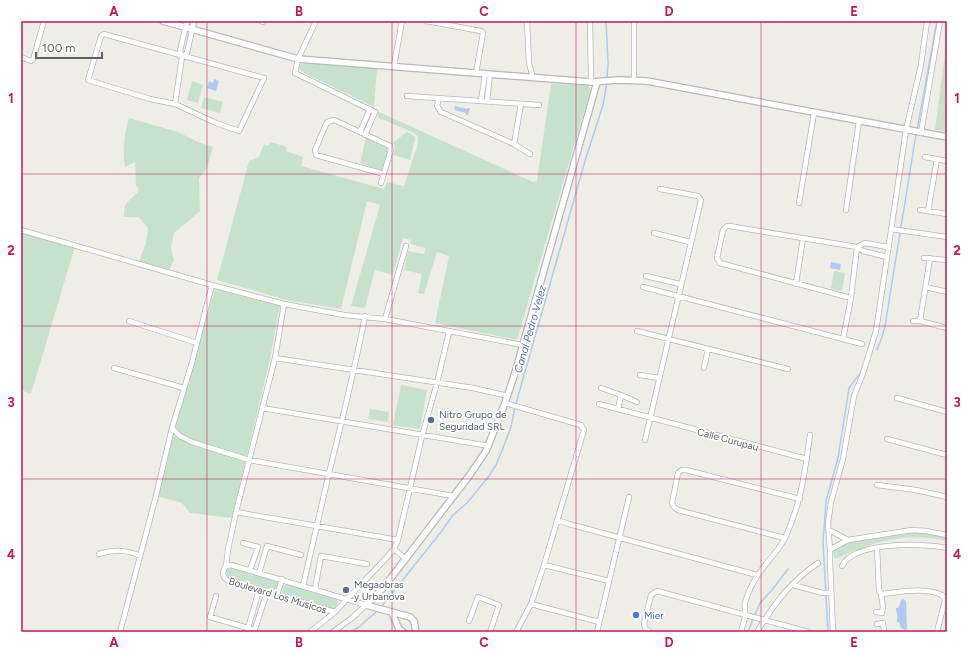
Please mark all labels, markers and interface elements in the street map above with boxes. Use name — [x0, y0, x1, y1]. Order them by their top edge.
text: A — [109, 4, 119, 19]
text: B — [295, 4, 303, 19]
text: C — [479, 4, 489, 19]
text: D — [664, 4, 674, 19]
text: E — [850, 4, 858, 19]
scale bar — [36, 34, 102, 60]
text: 100 m — [42, 41, 76, 55]
text: 1 — [8, 91, 14, 106]
text: 1 — [954, 91, 960, 106]
text: 2 — [7, 243, 15, 258]
text: 2 — [953, 243, 961, 258]
water label: Canal Pedro Velez — [512, 283, 549, 375]
text: 3 — [7, 395, 15, 410]
text: 3 — [953, 395, 961, 410]
place label: Nitro Grupo de Seguridad SRL — [439, 408, 507, 433]
marker: Nitro Grupo de Seguridad SRL — [426, 415, 436, 425]
street label: Calle Curupau — [696, 425, 760, 454]
text: 4 — [7, 547, 15, 562]
text: 4 — [953, 547, 961, 562]
street label: Boulevard Los Musicos — [227, 574, 329, 617]
place label: Megaobras y Urbanova — [354, 578, 405, 603]
marker: Megaobras y Urbanova — [341, 585, 351, 595]
place label: Mier — [644, 609, 664, 622]
marker: Mier — [631, 610, 641, 620]
text: A — [109, 635, 119, 650]
text: B — [295, 635, 303, 650]
text: C — [479, 635, 489, 650]
text: D — [664, 635, 674, 650]
text: E — [850, 635, 858, 650]

